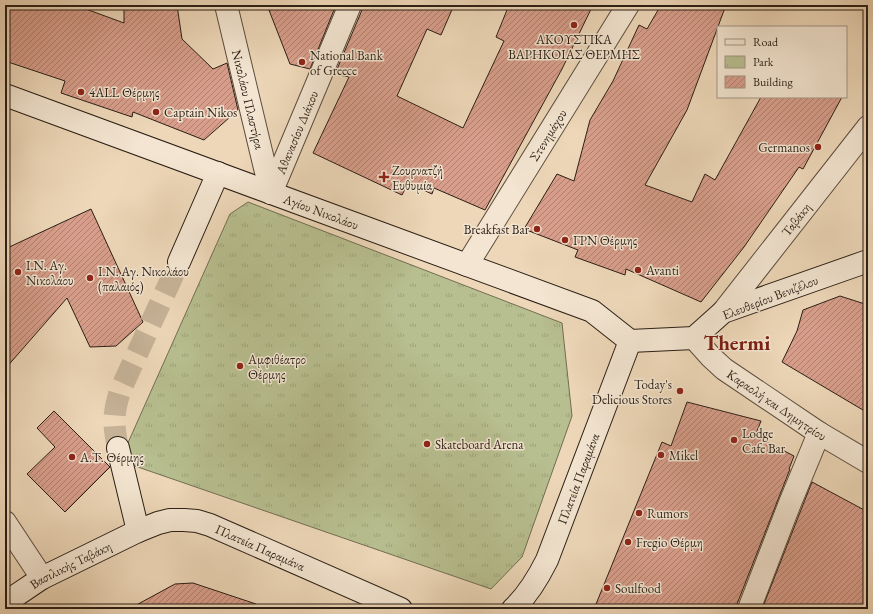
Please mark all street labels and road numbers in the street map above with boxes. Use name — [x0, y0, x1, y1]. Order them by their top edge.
street label: Νικολάου Πλαστήρα — [228, 48, 268, 151]
street label: Αθανασίου Διάκου — [272, 88, 322, 178]
street label: Στενημάχου — [525, 106, 571, 164]
street label: Αγίου Νικολάου — [280, 190, 361, 234]
street label: Ταβάκη — [778, 199, 815, 240]
street label: Ελευθερίου Βενιζέλου — [720, 271, 821, 324]
street label: Καραολή και Δημητρίου — [724, 365, 830, 445]
street label: Πλατεία Παραμάνα — [553, 431, 603, 527]
street label: Πλατεία Παραμάνα — [213, 520, 308, 575]
street label: Βασιλικής Ταβάκη — [26, 537, 114, 593]

